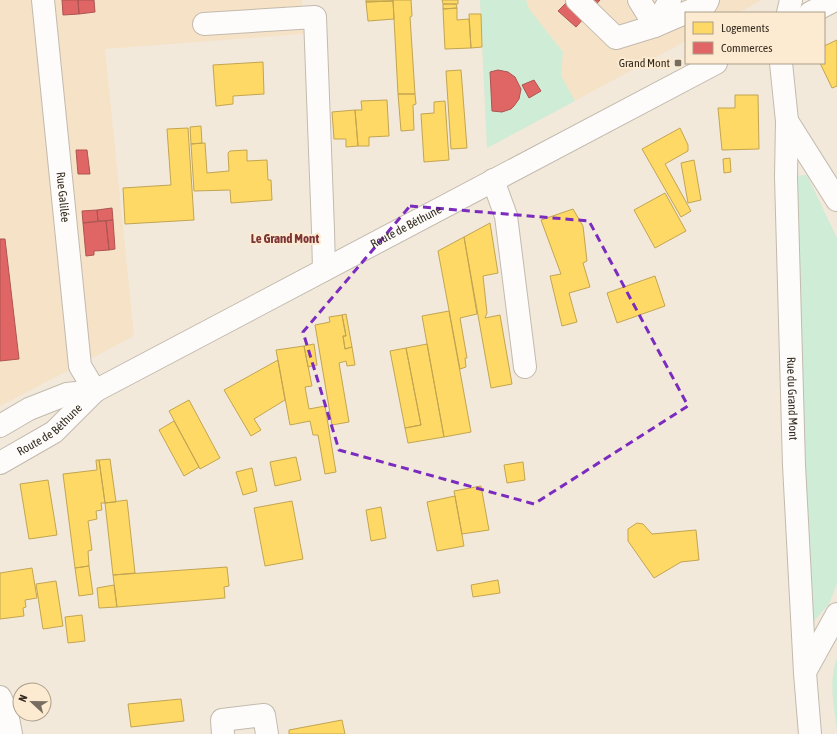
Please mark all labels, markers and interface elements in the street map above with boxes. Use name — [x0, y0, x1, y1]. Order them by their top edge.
legend — [685, 12, 825, 64]
text: Logements — [721, 21, 769, 35]
text: Commerces — [721, 41, 772, 55]
place label: Grand Mont — [619, 56, 671, 70]
marker: Grand Mont — [673, 58, 683, 68]
street label: Rue Galilée — [53, 171, 72, 223]
street label: Route de Béthune — [368, 202, 444, 251]
district label: Le Grand Mont — [251, 231, 319, 246]
street label: Rue du Grand Mont — [784, 357, 800, 441]
street label: Route de Béthune — [15, 401, 85, 459]
north arrow — [12, 682, 52, 722]
text: N — [16, 693, 30, 704]

